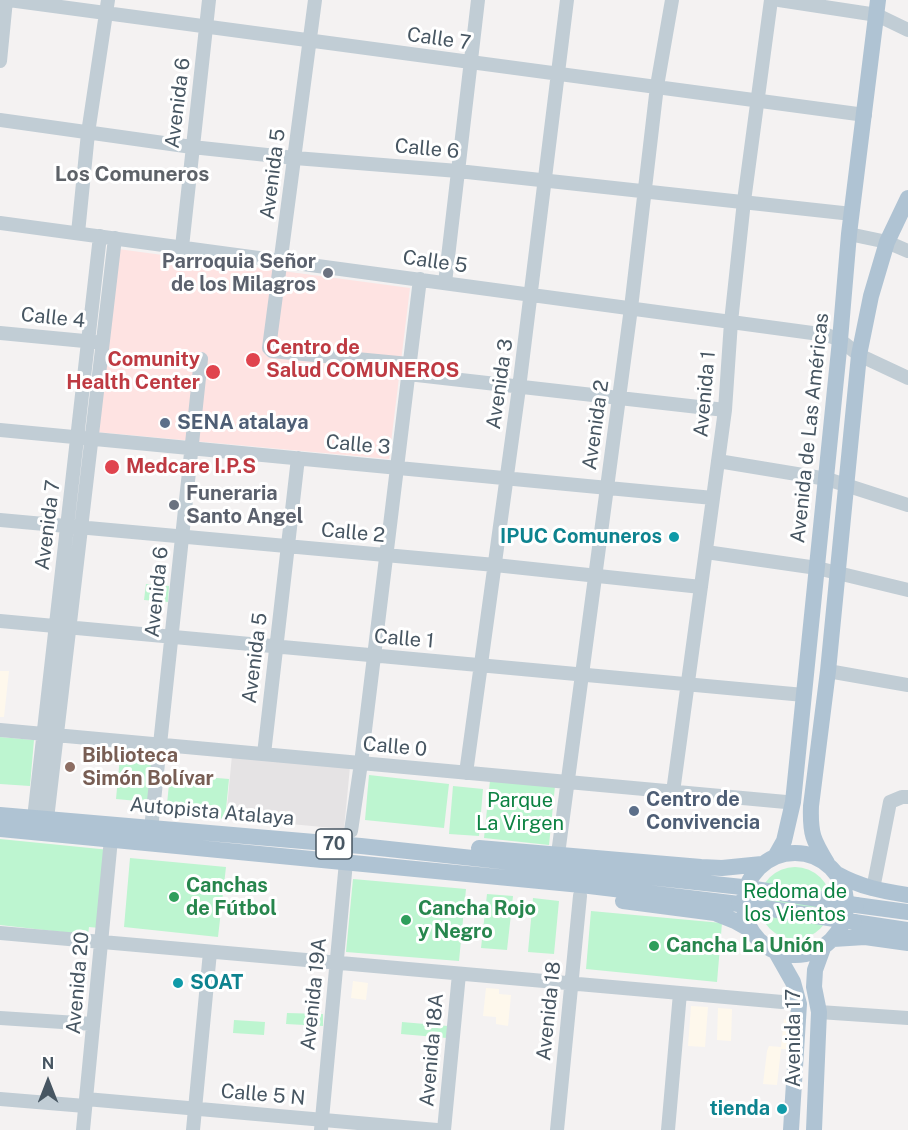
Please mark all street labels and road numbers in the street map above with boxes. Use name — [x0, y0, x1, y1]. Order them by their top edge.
street label: Calle 7 — [406, 23, 472, 55]
street label: Avenida 6 — [161, 56, 195, 150]
street label: Avenida 5 — [256, 127, 290, 221]
street label: Calle 6 — [394, 134, 460, 164]
street label: Calle 5 — [401, 246, 469, 278]
street label: Calle 4 — [20, 303, 86, 333]
street label: Avenida de Las Américas — [786, 312, 834, 544]
street label: Avenida 3 — [482, 337, 518, 431]
street label: Avenida 1 — [689, 350, 721, 438]
street label: Avenida 2 — [578, 379, 614, 471]
street label: Calle 3 — [325, 430, 391, 460]
street label: Avenida 7 — [31, 479, 65, 571]
street label: Calle 2 — [320, 518, 386, 548]
street label: Avenida 6 — [140, 545, 174, 639]
street label: Avenida 5 — [238, 611, 272, 705]
street label: Calle 1 — [373, 624, 435, 654]
street label: Calle 0 — [362, 732, 428, 762]
street label: Autopista Atalaya — [129, 793, 295, 831]
road number: 70 — [316, 829, 352, 859]
street label: Avenida 20 — [62, 931, 94, 1035]
street label: Avenida 19A — [296, 936, 332, 1052]
street label: Avenida 18 — [532, 960, 566, 1062]
street label: Avenida 17 — [782, 989, 806, 1087]
street label: Avenida 18A — [415, 992, 449, 1108]
street label: Calle 5 N — [220, 1079, 306, 1111]

